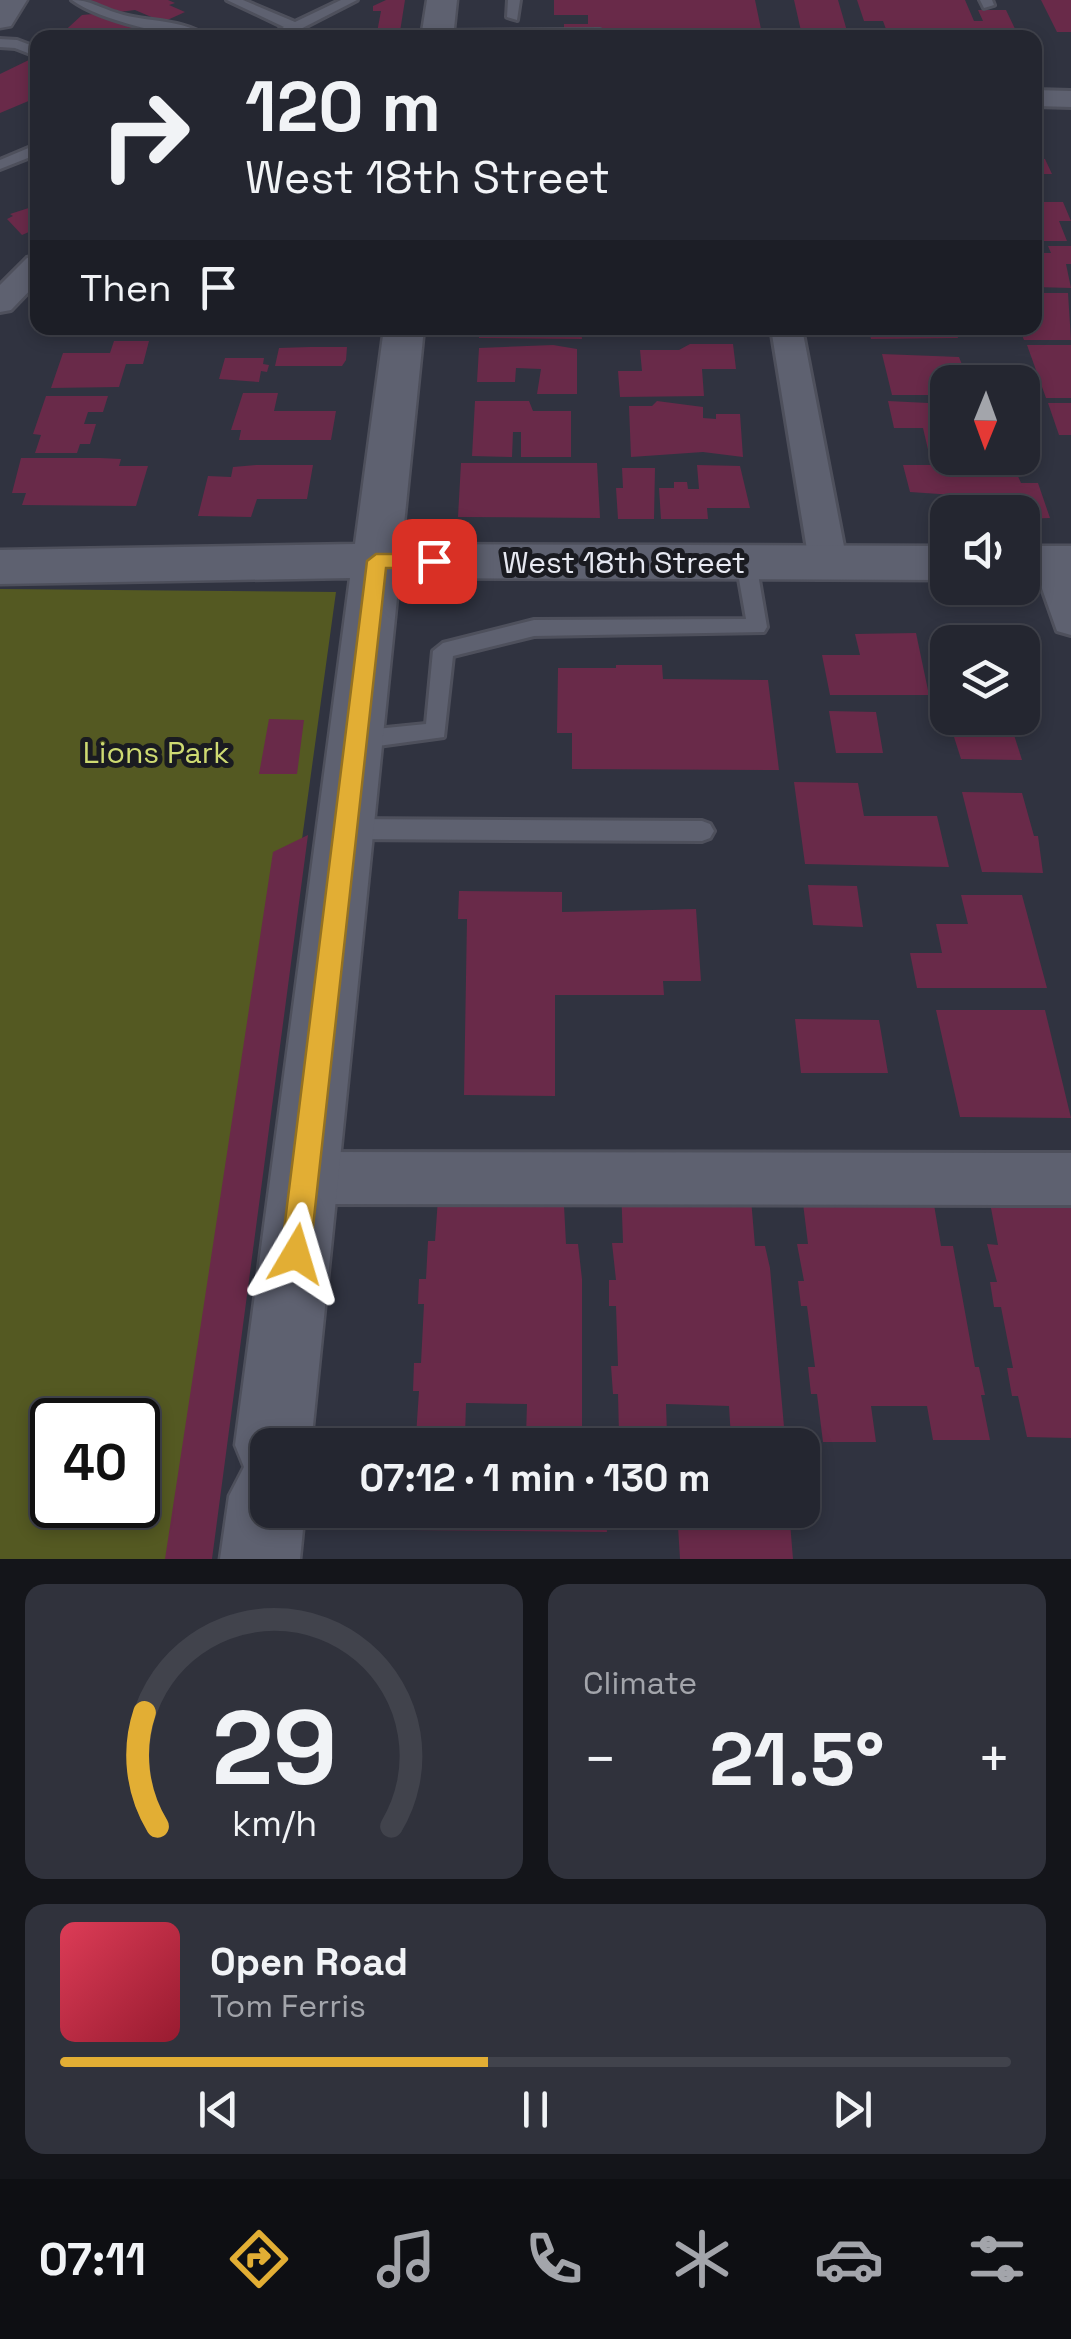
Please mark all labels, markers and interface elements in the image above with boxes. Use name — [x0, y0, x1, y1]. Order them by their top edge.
text: 120 m — [245, 62, 441, 151]
icon: right — [80, 70, 210, 200]
text: West 18th Street — [245, 149, 610, 206]
icon: arrive — [191, 260, 246, 315]
text: Then — [80, 264, 171, 312]
north arrow — [930, 365, 1040, 475]
map controls — [930, 365, 1040, 735]
button: sound — [930, 495, 1040, 605]
pin — [392, 519, 477, 604]
icon: arrive — [407, 534, 462, 589]
street label: West 18th Street — [502, 543, 746, 582]
button: layers — [930, 625, 1040, 735]
park label: Lions Park — [83, 733, 229, 772]
position arrow — [244, 1202, 348, 1306]
speed limit sign: 40 — [30, 1398, 160, 1528]
text: 07:12 · 1 min · 130 m — [360, 1454, 710, 1502]
text: Climate — [583, 1663, 697, 1703]
text: 29 — [211, 1682, 337, 1814]
text: 21.5° — [709, 1711, 885, 1807]
text: − — [583, 1724, 617, 1794]
text: + — [977, 1724, 1011, 1794]
text: km/h — [231, 1801, 317, 1846]
text: Open Road — [210, 1938, 408, 1986]
text: Tom Ferris — [210, 1986, 366, 2026]
icon: previous — [191, 2082, 246, 2137]
icon: pause — [508, 2082, 563, 2137]
icon: next — [825, 2082, 880, 2137]
icon: directions — [224, 2224, 294, 2294]
icon: music — [371, 2224, 441, 2294]
icon: phone — [519, 2224, 589, 2294]
icon: climate — [667, 2224, 737, 2294]
icon: car — [814, 2224, 884, 2294]
icon: filters — [962, 2224, 1032, 2294]
text: 07:11 — [39, 2231, 146, 2288]

